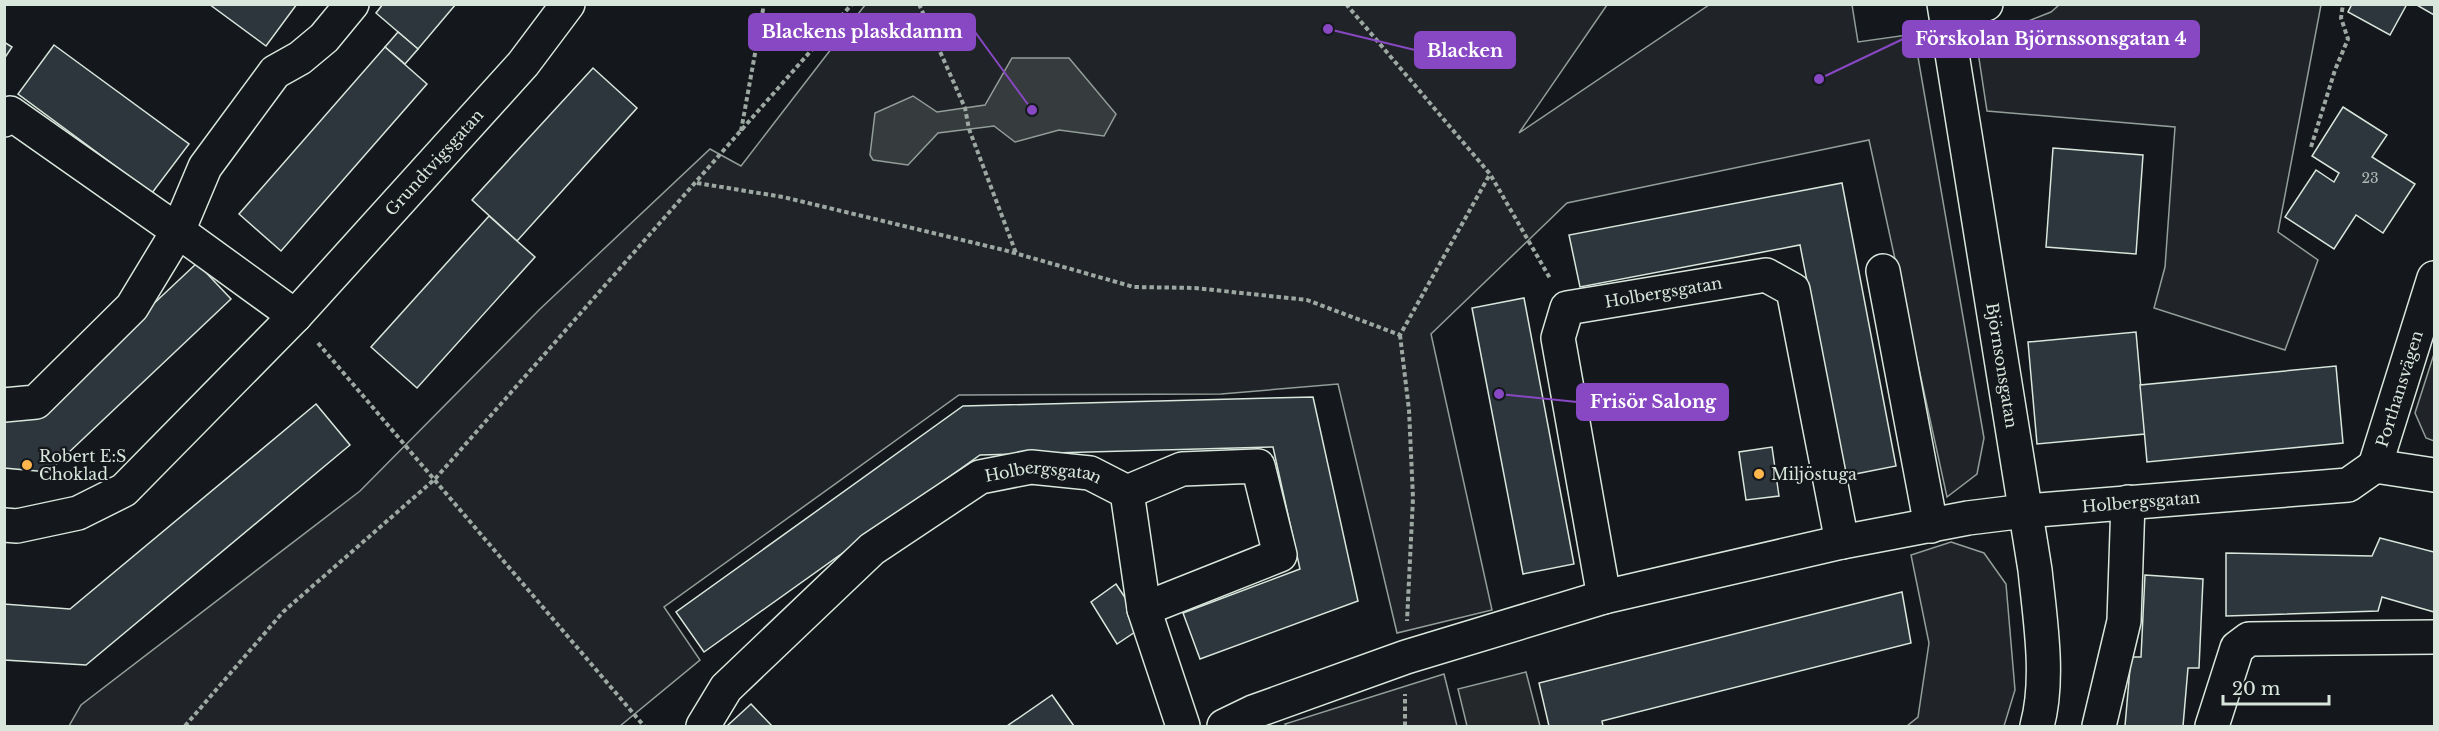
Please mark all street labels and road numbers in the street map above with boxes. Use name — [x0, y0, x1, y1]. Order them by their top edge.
street label: Grundtvigsgatan — [381, 105, 487, 220]
street label: Holbergsgatan — [1603, 272, 1723, 312]
street label: Björnsonsgatan — [1982, 301, 2022, 429]
street label: Porthansvägen — [2372, 328, 2427, 449]
street label: Holbergsgatan — [983, 457, 1105, 487]
street label: Holbergsgatan — [2081, 487, 2201, 516]

